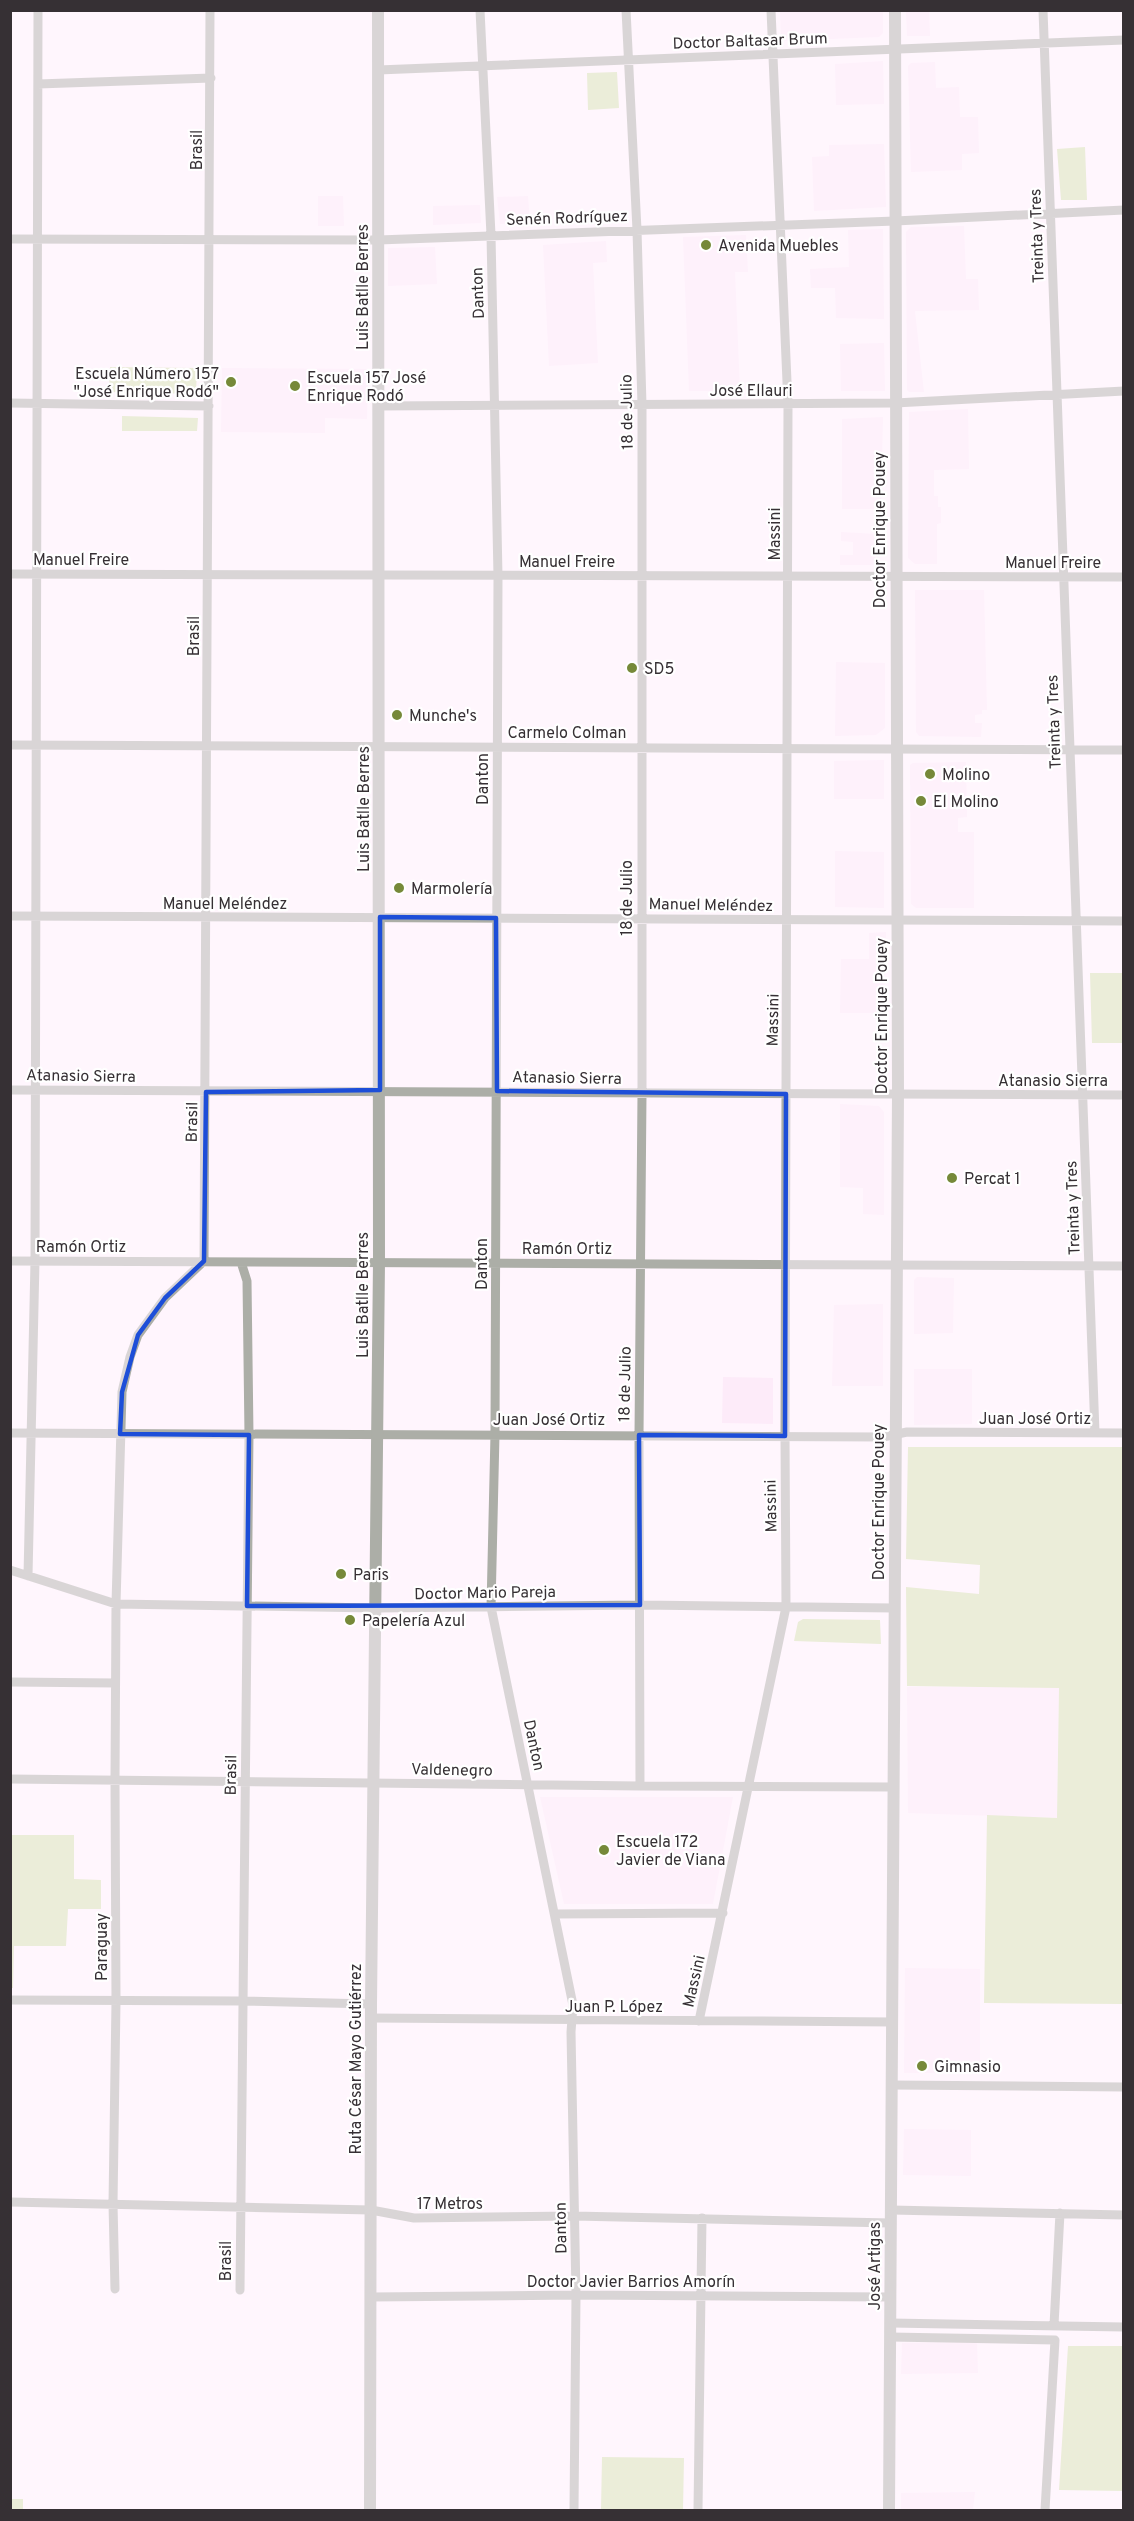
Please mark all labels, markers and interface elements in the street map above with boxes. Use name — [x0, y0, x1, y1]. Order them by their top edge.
street label: Doctor Baltasar Brum — [672, 29, 828, 55]
street label: Brasil — [188, 130, 208, 170]
street label: Treinta y Tres — [1026, 188, 1050, 284]
street label: Senén Rodríguez — [506, 207, 628, 231]
street label: Luis Batlle Berres — [354, 224, 374, 350]
place label: Avenida Muebles — [718, 237, 839, 257]
marker: Avenida Muebles — [699, 238, 713, 252]
street label: Danton — [468, 267, 490, 319]
place label: Escuela Número 157 "José Enrique Rodó" — [74, 365, 219, 403]
place label: Escuela 157 José Enrique Rodó — [307, 369, 426, 407]
street label: 18 de Julio — [617, 374, 639, 450]
marker: Escuela Número 157 "José Enrique Rodó" — [224, 375, 238, 389]
marker: Escuela 157 José Enrique Rodó — [288, 379, 302, 393]
street label: José Ellauri — [710, 382, 792, 402]
street label: Doctor Enrique Pouey — [871, 452, 891, 608]
street label: Massini — [766, 508, 786, 560]
street label: Manuel Freire — [33, 551, 129, 571]
street label: Manuel Freire — [519, 553, 615, 573]
street label: Manuel Freire — [1005, 554, 1101, 574]
street label: Brasil — [185, 616, 205, 656]
place label: SD5 — [644, 660, 674, 680]
marker: SD5 — [625, 661, 639, 675]
street label: Treinta y Tres — [1043, 674, 1067, 770]
place label: Munche's — [409, 707, 477, 727]
marker: Munche's — [390, 708, 404, 722]
street label: Carmelo Colman — [507, 724, 627, 744]
street label: Luis Batlle Berres — [355, 746, 375, 872]
street label: Danton — [474, 753, 494, 805]
place label: Molino — [942, 766, 990, 786]
marker: Molino — [923, 767, 937, 781]
place label: El Molino — [933, 793, 999, 813]
marker: El Molino — [914, 794, 928, 808]
street label: 18 de Julio — [618, 860, 638, 936]
place label: Marmolería — [411, 880, 493, 900]
marker: Marmolería — [392, 881, 406, 895]
street label: Manuel Meléndez — [163, 895, 287, 915]
street label: Manuel Meléndez — [649, 895, 773, 917]
street label: Doctor Enrique Pouey — [873, 938, 893, 1094]
street label: Massini — [764, 993, 784, 1047]
street label: Atanasio Sierra — [26, 1066, 136, 1088]
street label: Atanasio Sierra — [512, 1068, 622, 1090]
street label: Atanasio Sierra — [998, 1072, 1108, 1092]
street label: Brasil — [183, 1102, 203, 1143]
street label: Treinta y Tres — [1062, 1160, 1086, 1256]
place label: Percat 1 — [964, 1170, 1021, 1190]
marker: Percat 1 — [945, 1171, 959, 1185]
street label: Luis Batlle Berres — [354, 1232, 374, 1358]
street label: Ramón Ortiz — [36, 1238, 126, 1258]
street label: Danton — [473, 1238, 493, 1290]
street label: Ramón Ortiz — [522, 1240, 612, 1260]
street label: 18 de Julio — [615, 1346, 637, 1422]
street label: Juan José Ortiz — [979, 1410, 1091, 1430]
street label: Juan José Ortiz — [493, 1411, 605, 1431]
street label: Doctor Enrique Pouey — [870, 1424, 890, 1580]
street label: Massini — [762, 1479, 782, 1533]
place label: Paris — [353, 1566, 389, 1586]
marker: Paris — [334, 1567, 348, 1581]
street label: Doctor Mario Pareja — [414, 1583, 556, 1605]
place label: Papelería Azul — [362, 1612, 465, 1632]
marker: Papelería Azul — [343, 1613, 357, 1627]
street label: Danton — [518, 1718, 548, 1773]
street label: Brasil — [222, 1755, 242, 1796]
street label: Valdenegro — [411, 1760, 493, 1782]
place label: Escuela 172 Javier de Viana — [616, 1833, 725, 1871]
marker: Escuela 172 Javier de Viana — [597, 1843, 611, 1857]
street label: Paraguay — [93, 1913, 113, 1981]
street label: Massini — [679, 1953, 711, 2009]
street label: Ruta César Mayo Gutiérrez — [347, 1963, 367, 2155]
street label: Juan P. López — [565, 1998, 663, 2018]
place label: Gimnasio — [934, 2058, 1001, 2078]
marker: Gimnasio — [915, 2059, 929, 2073]
street label: 17 Metros — [417, 2195, 483, 2215]
street label: Danton — [552, 2202, 572, 2254]
street label: José Artigas — [866, 2222, 886, 2310]
street label: Brasil — [217, 2241, 237, 2281]
street label: Doctor Javier Barrios Amorín — [527, 2273, 735, 2293]

